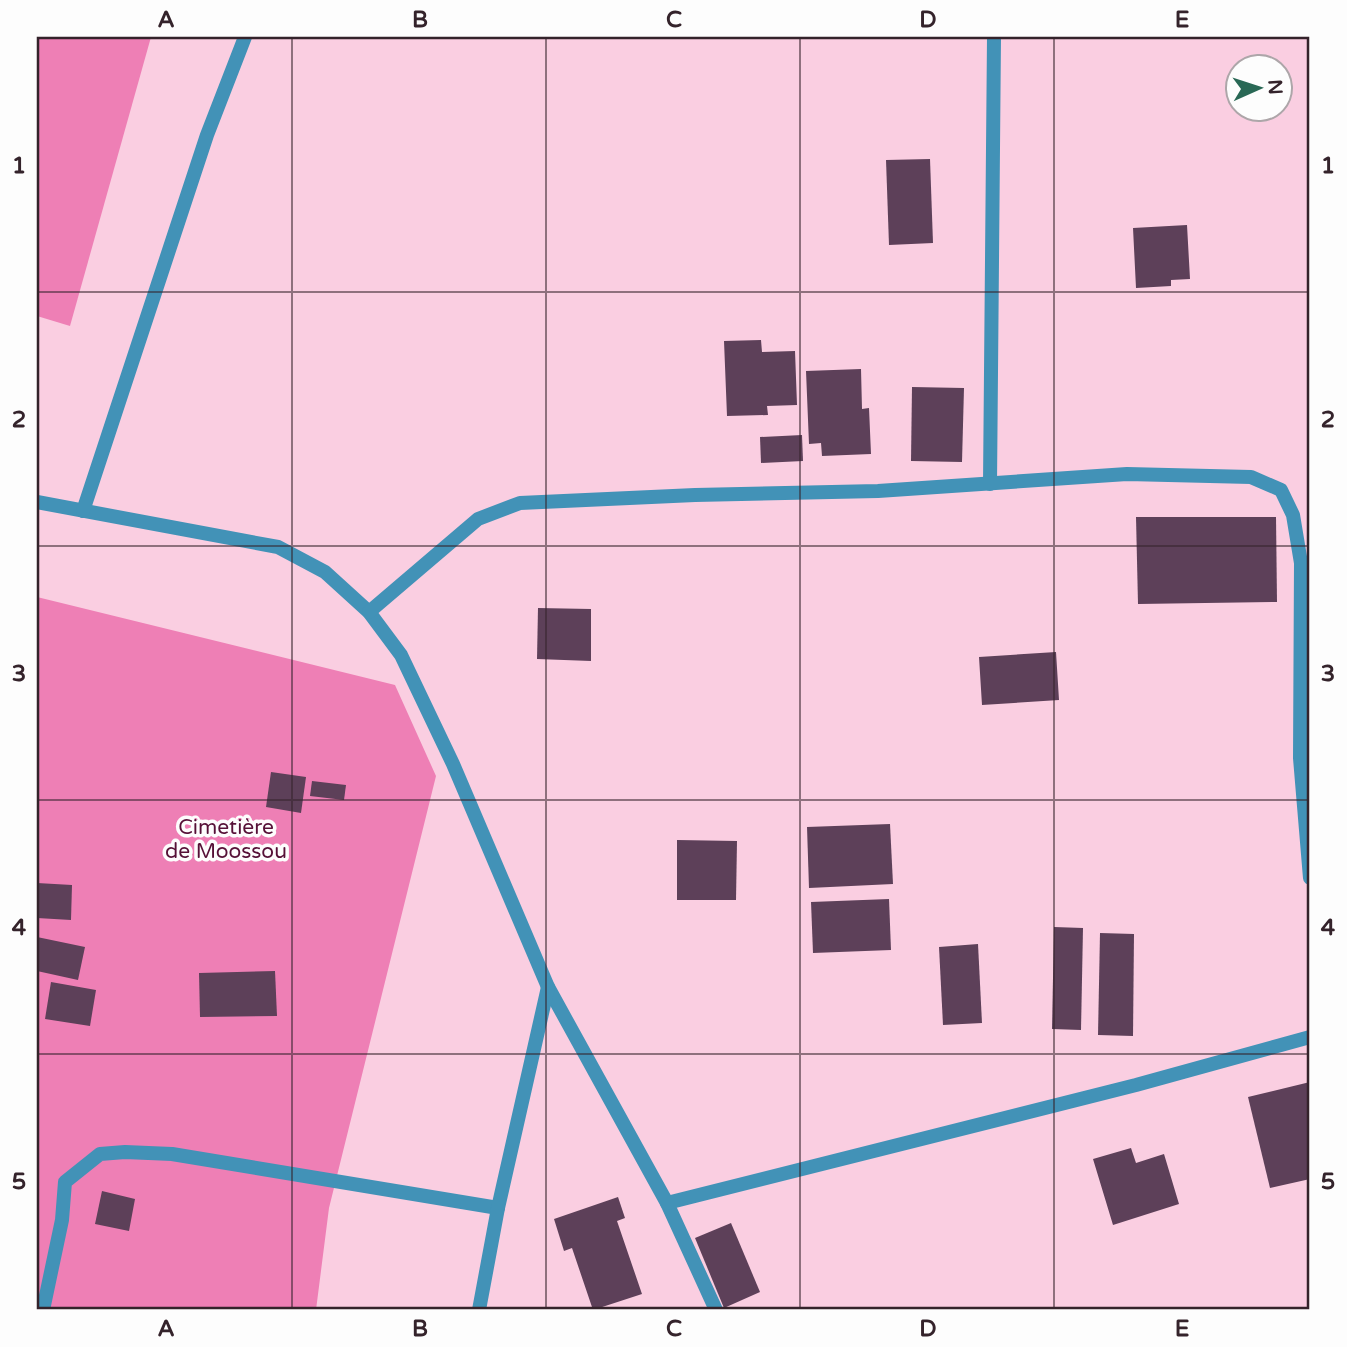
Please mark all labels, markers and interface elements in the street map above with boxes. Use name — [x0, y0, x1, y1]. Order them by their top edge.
text: A — [157, 6, 175, 34]
text: B — [412, 6, 428, 34]
text: C — [666, 6, 682, 34]
text: D — [919, 6, 937, 34]
text: E — [1175, 6, 1189, 34]
north arrow — [1224, 52, 1294, 122]
text: N — [1264, 79, 1286, 95]
text: 1 — [12, 152, 26, 180]
text: 1 — [1321, 152, 1335, 180]
text: 2 — [12, 406, 26, 434]
text: 2 — [1321, 406, 1335, 434]
text: 3 — [12, 660, 26, 688]
text: 3 — [1321, 660, 1335, 688]
park label: Cimetière de Moossou — [165, 815, 287, 864]
text: 4 — [12, 914, 27, 942]
text: 4 — [1321, 914, 1336, 942]
text: 5 — [12, 1168, 26, 1196]
text: 5 — [1321, 1168, 1335, 1196]
text: A — [157, 1315, 175, 1343]
text: B — [412, 1315, 428, 1343]
text: C — [666, 1315, 682, 1343]
text: D — [919, 1315, 937, 1343]
text: E — [1175, 1315, 1189, 1343]

